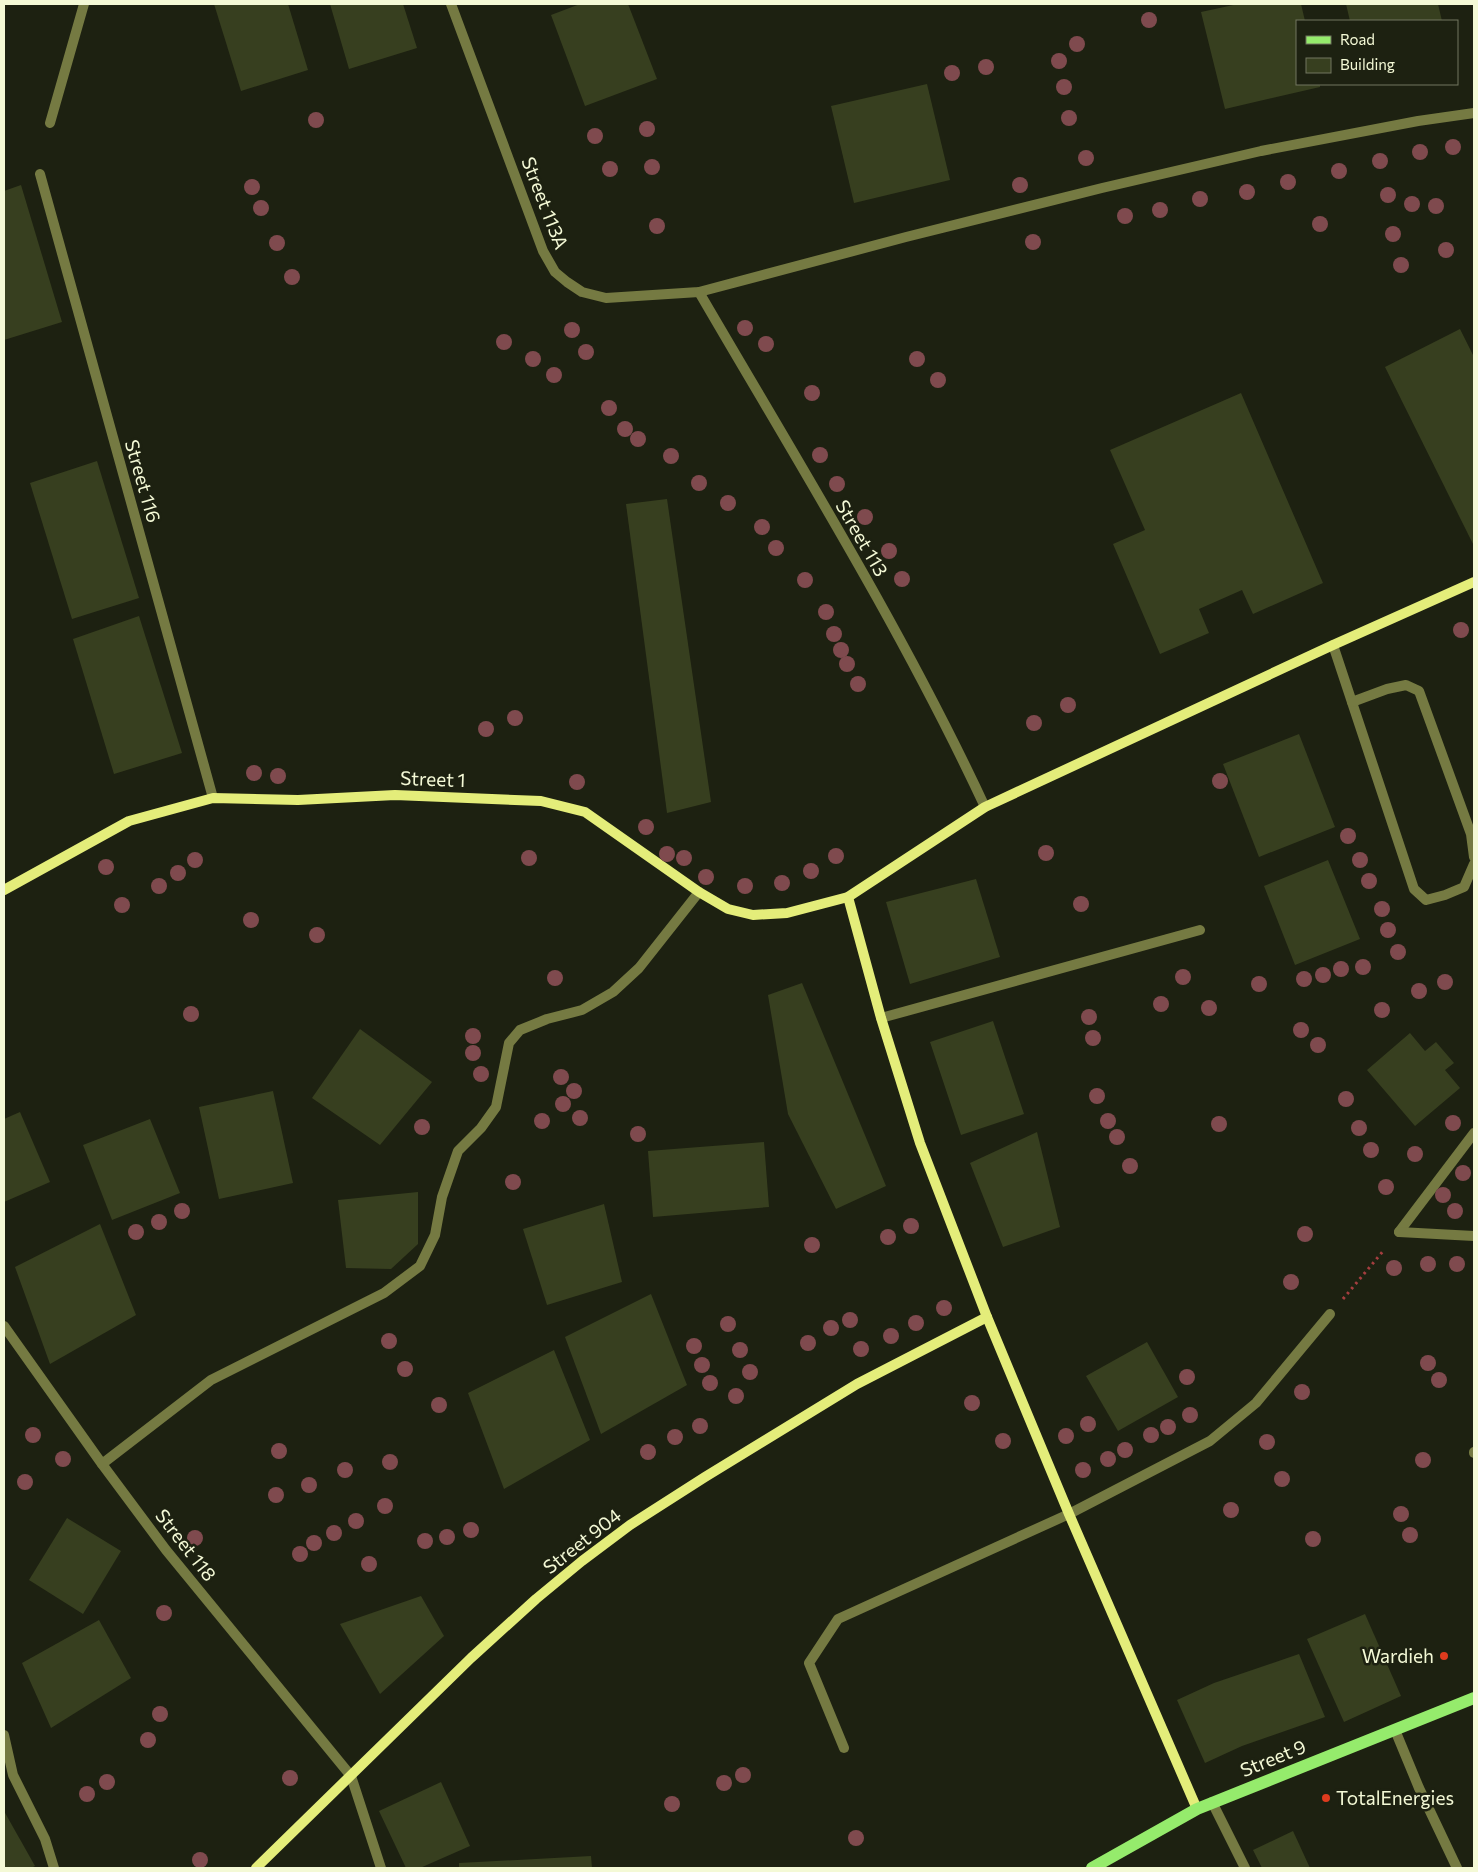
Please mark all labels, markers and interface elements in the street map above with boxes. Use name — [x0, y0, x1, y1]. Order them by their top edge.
legend — [1296, 20, 1458, 85]
text: Road — [1340, 30, 1375, 48]
text: Building — [1340, 55, 1395, 73]
street label: Street 113A — [517, 153, 574, 252]
street label: Street 116 — [121, 437, 166, 525]
street label: Street 113 — [831, 495, 894, 580]
street label: Street 1 — [400, 766, 466, 791]
street label: Street 904 — [538, 1503, 625, 1578]
street label: Street 118 — [151, 1504, 222, 1585]
place label: Wardieh — [1362, 1644, 1434, 1667]
marker: Wardieh — [1438, 1650, 1450, 1662]
street label: Street 9 — [1237, 1734, 1309, 1781]
place label: TotalEnergies — [1336, 1786, 1454, 1809]
marker: TotalEnergies — [1320, 1792, 1332, 1804]

